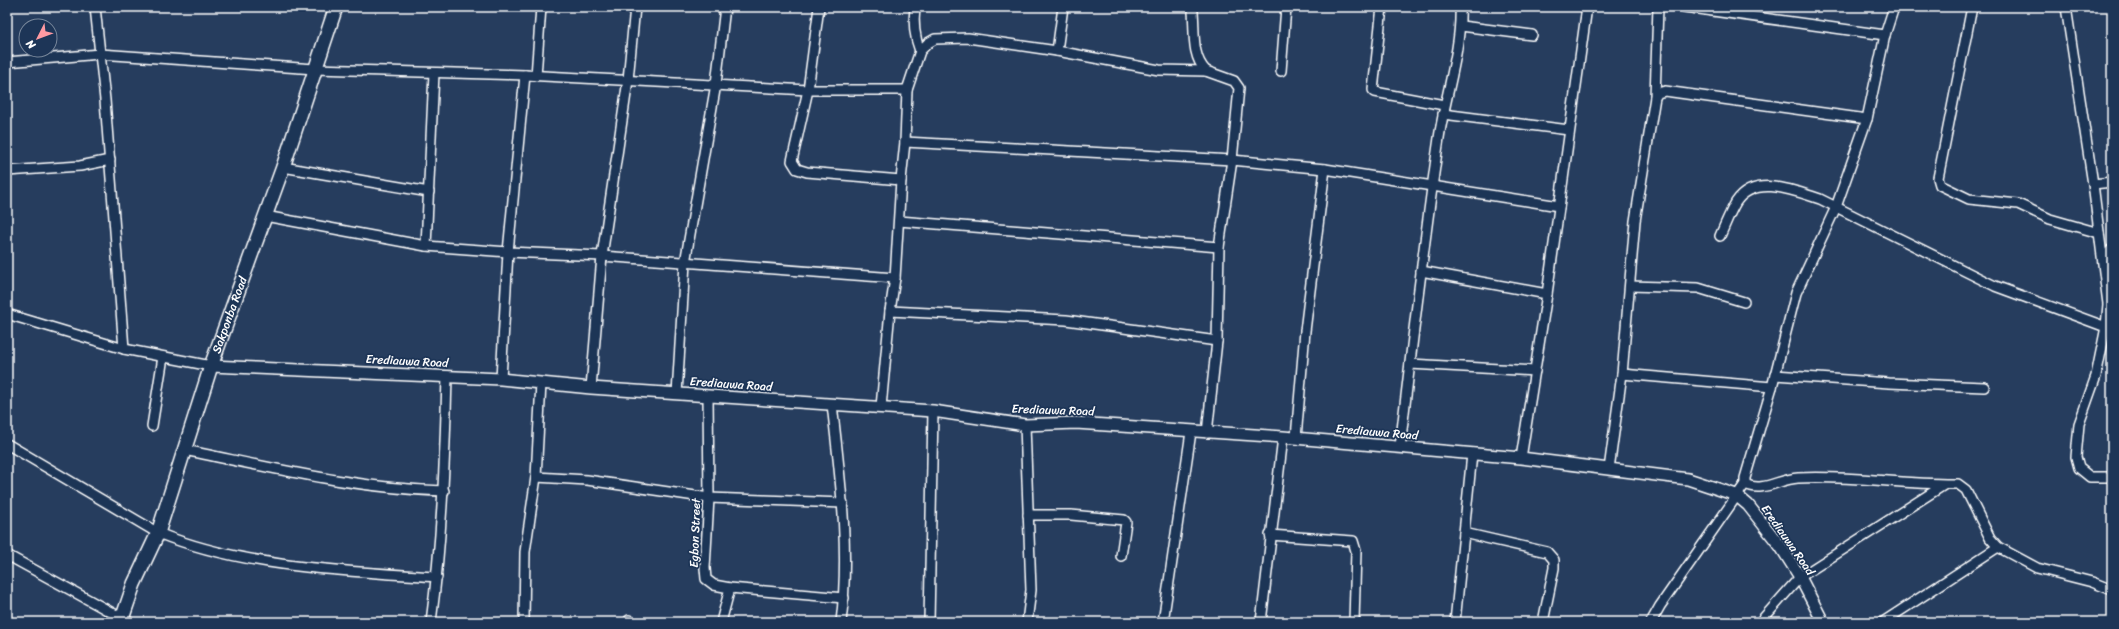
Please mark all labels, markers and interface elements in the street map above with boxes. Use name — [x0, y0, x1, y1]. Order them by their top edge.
north arrow — [18, 18, 58, 58]
text: N — [21, 35, 41, 54]
street label: Sakponba Road — [205, 273, 254, 357]
street label: Erediauwa Road — [365, 348, 451, 374]
street label: Erediauwa Road — [689, 370, 775, 398]
street label: Erediauwa Road — [1011, 398, 1096, 422]
street label: Erediauwa Road — [1335, 417, 1421, 447]
street label: Egbon Street — [683, 497, 707, 568]
street label: Erediauwa Road — [1755, 500, 1822, 582]

